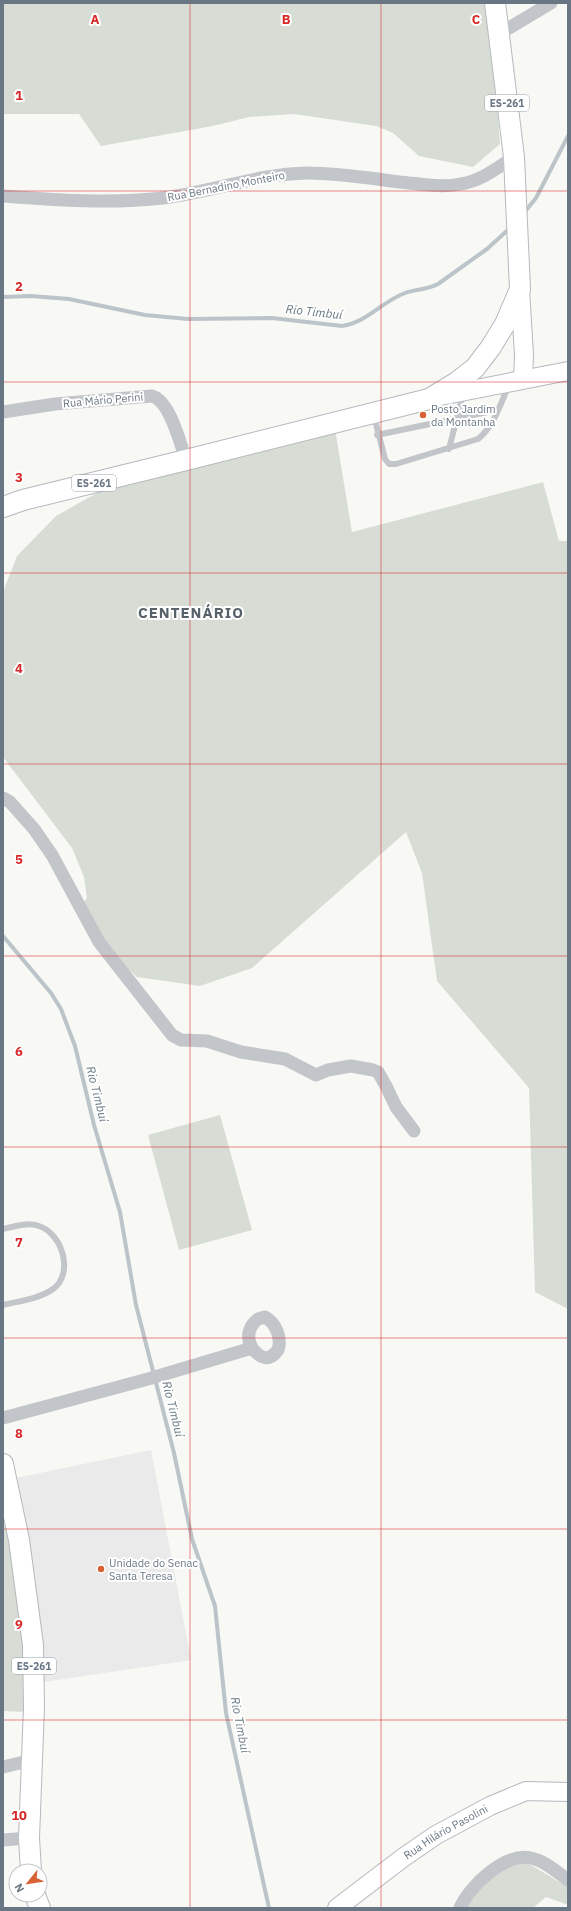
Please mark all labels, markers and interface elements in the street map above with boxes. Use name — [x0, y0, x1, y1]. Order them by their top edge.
text: A — [91, 11, 100, 28]
text: B — [282, 11, 291, 28]
text: C — [472, 11, 481, 28]
text: 1 — [15, 87, 23, 104]
road number: ES-261 — [485, 95, 529, 111]
street label: Rua Bernadino Monteiro — [166, 168, 286, 204]
text: 2 — [15, 278, 23, 295]
water label: Rio Timbuí — [285, 301, 345, 322]
street label: Rua Mário Perini — [62, 390, 144, 410]
place label: Posto Jardim da Montanha — [431, 402, 496, 429]
marker: Posto Jardim da Montanha — [418, 410, 428, 420]
text: 3 — [15, 469, 23, 486]
road number: ES-261 — [72, 475, 116, 491]
district label: CENTENÁRIO — [138, 603, 244, 622]
text: 4 — [15, 660, 23, 677]
text: 5 — [15, 851, 23, 868]
text: 6 — [15, 1043, 23, 1060]
water label: Rio Timbuí — [83, 1064, 112, 1125]
text: 7 — [15, 1234, 23, 1251]
water label: Rio Timbuí — [159, 1379, 188, 1440]
text: 8 — [15, 1425, 23, 1442]
place label: Unidade do Senac Santa Teresa — [109, 1556, 198, 1583]
marker: Unidade do Senac Santa Teresa — [96, 1564, 106, 1574]
text: 9 — [15, 1616, 23, 1633]
road number: ES-261 — [12, 1658, 56, 1674]
water label: Rio Timbuí — [228, 1696, 254, 1756]
street label: Rua Hilário Pasolini — [401, 1802, 490, 1862]
text: 10 — [11, 1807, 27, 1824]
north arrow — [8, 1863, 48, 1903]
text: N — [11, 1881, 27, 1895]

